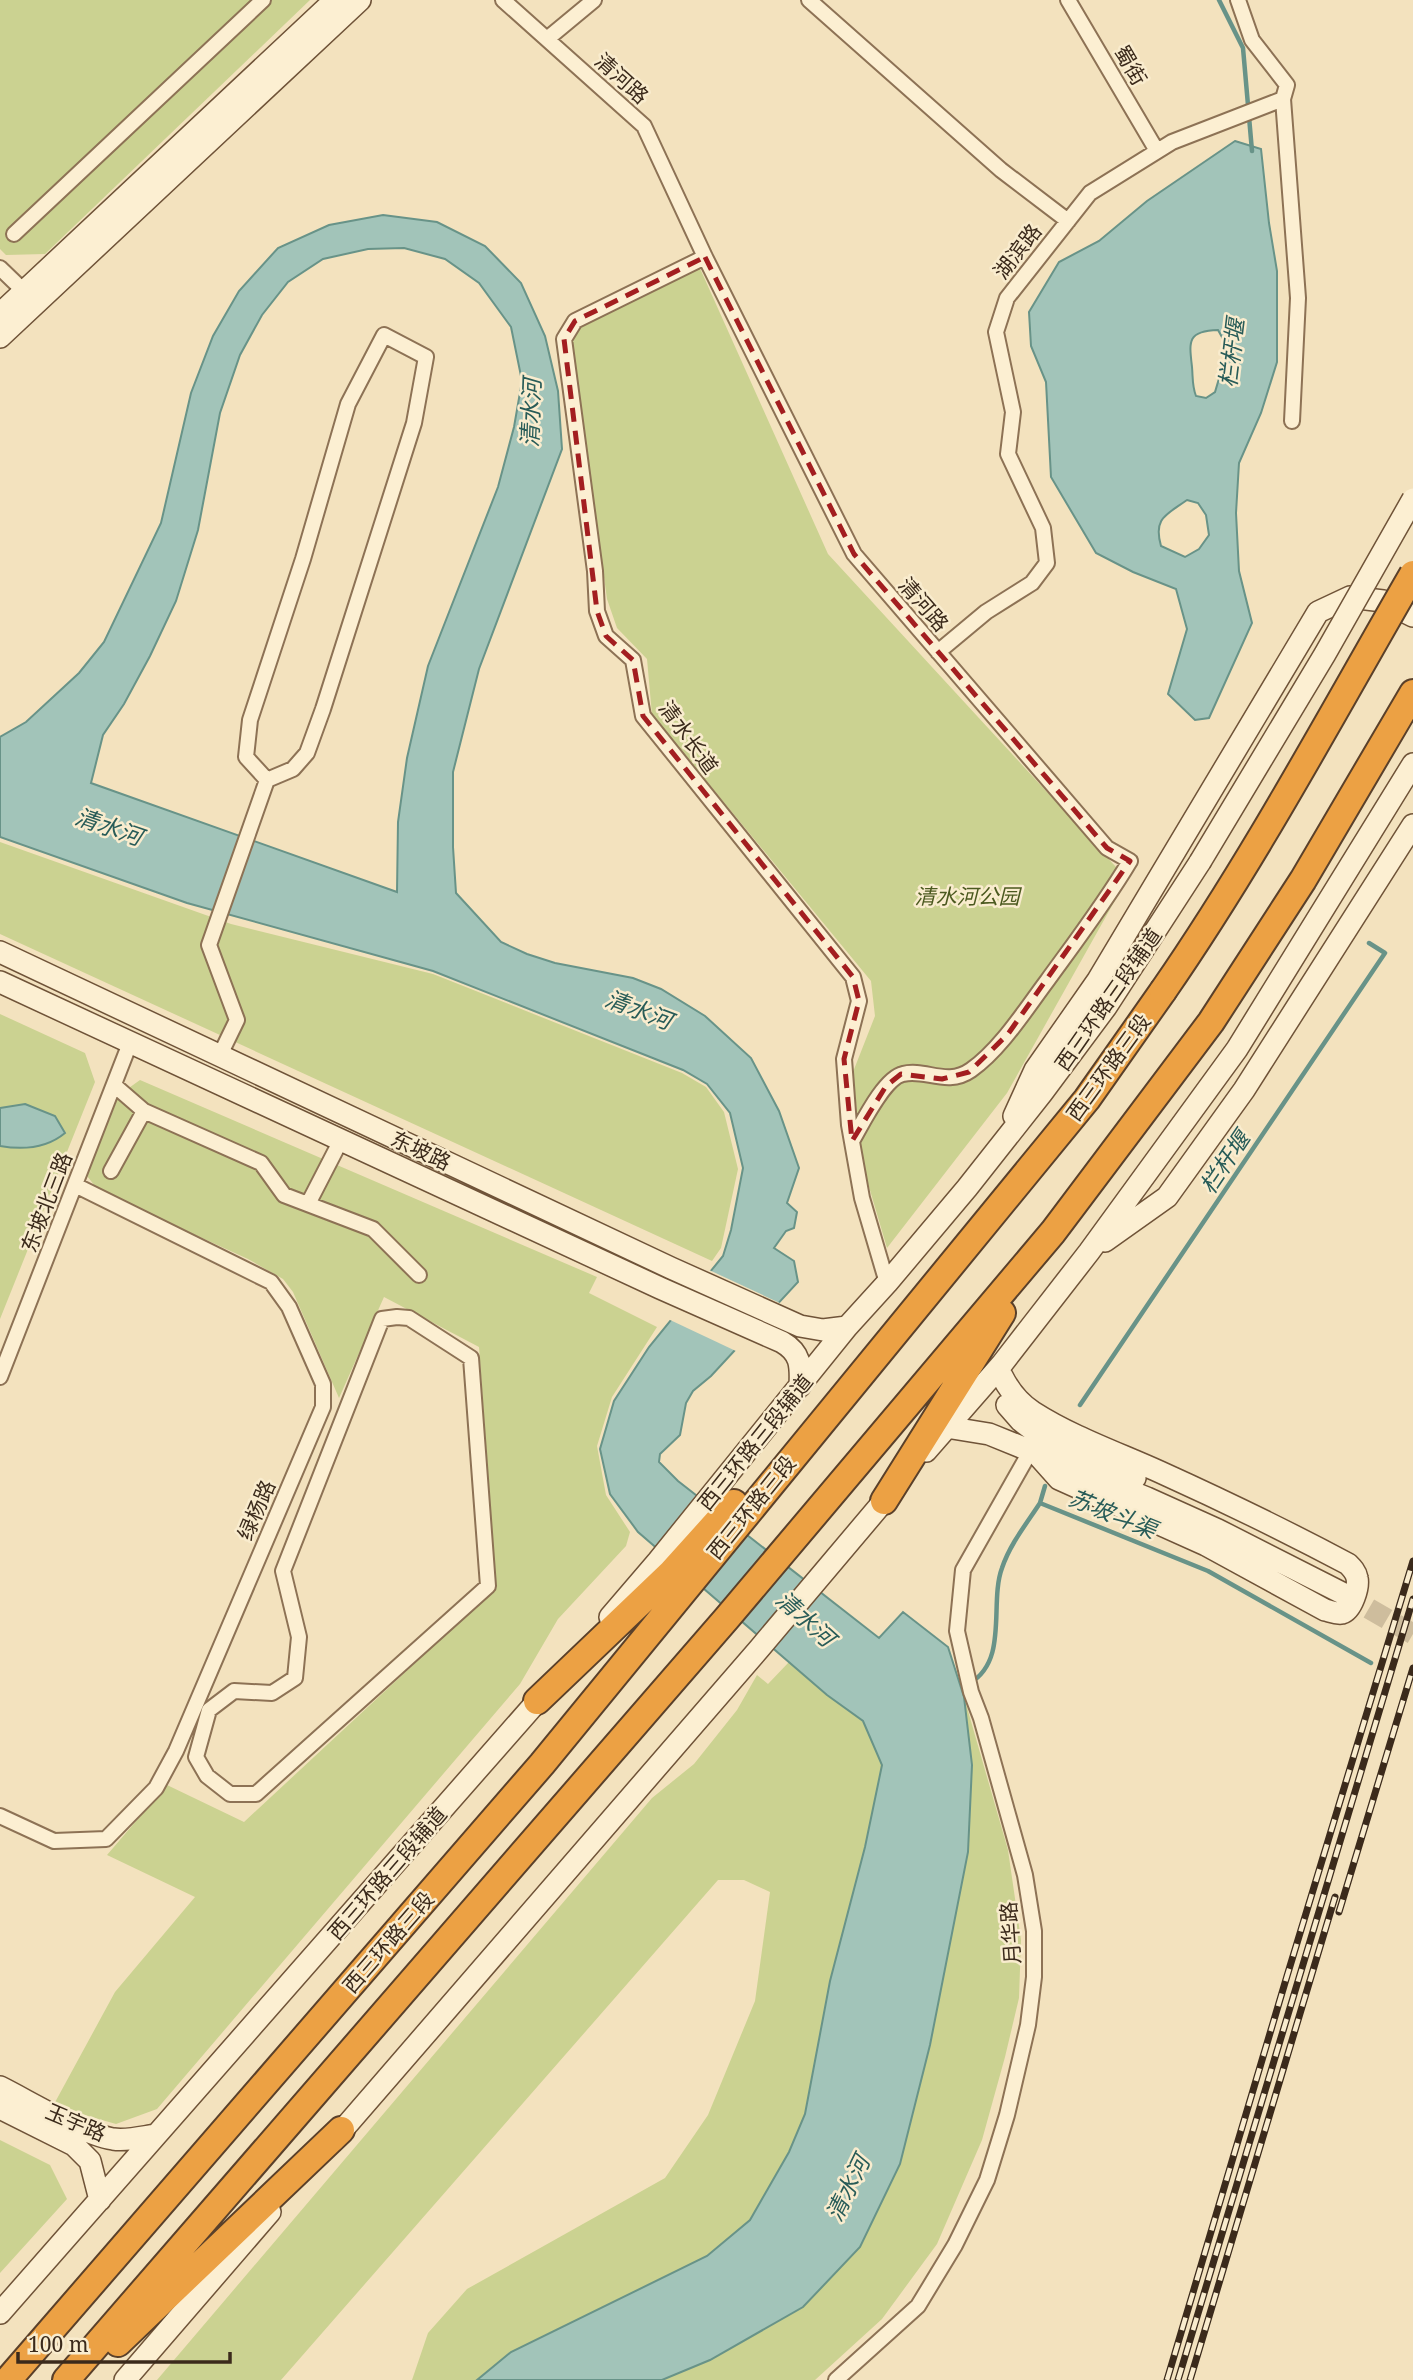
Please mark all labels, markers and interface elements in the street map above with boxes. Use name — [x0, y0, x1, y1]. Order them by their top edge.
street label: 蜀街 — [1108, 40, 1154, 90]
street label: 清河路 — [589, 47, 655, 109]
street label: 湖滨路 — [987, 218, 1047, 284]
water label: 栏杆堰 — [1211, 313, 1252, 389]
water label: 清水河 — [513, 374, 547, 448]
street label: 清河路 — [893, 571, 955, 637]
street label: 清水长道 — [653, 695, 725, 779]
water label: 清水河 — [71, 800, 151, 854]
park label: 清水河公园 — [915, 882, 1022, 910]
street label: 西三环路三段辅道 — [1049, 923, 1167, 1075]
water label: 清水河 — [601, 982, 681, 1038]
street label: 西三环路三段 — [1061, 1009, 1155, 1125]
water label: 栏杆堰 — [1191, 1121, 1259, 1200]
street label: 东坡路 — [387, 1124, 455, 1176]
street label: 东坡北三路 — [14, 1148, 78, 1256]
street label: 西三环路三段辅道 — [692, 1369, 818, 1515]
street label: 西三环路三段 — [702, 1450, 800, 1564]
street label: 绿杨路 — [231, 1476, 281, 1544]
water label: 苏坡斗渠 — [1064, 1481, 1164, 1546]
water label: 清水河 — [770, 1583, 845, 1656]
street label: 西三环路三段辅道 — [322, 1801, 452, 1945]
street label: 西三环路三段 — [337, 1886, 439, 1998]
street label: 月华路 — [994, 1901, 1026, 1965]
street label: 玉宇路 — [42, 2097, 110, 2147]
water label: 清水河 — [817, 2146, 878, 2226]
scale bar — [18, 2320, 229, 2364]
text: 100 m — [28, 2330, 89, 2358]

